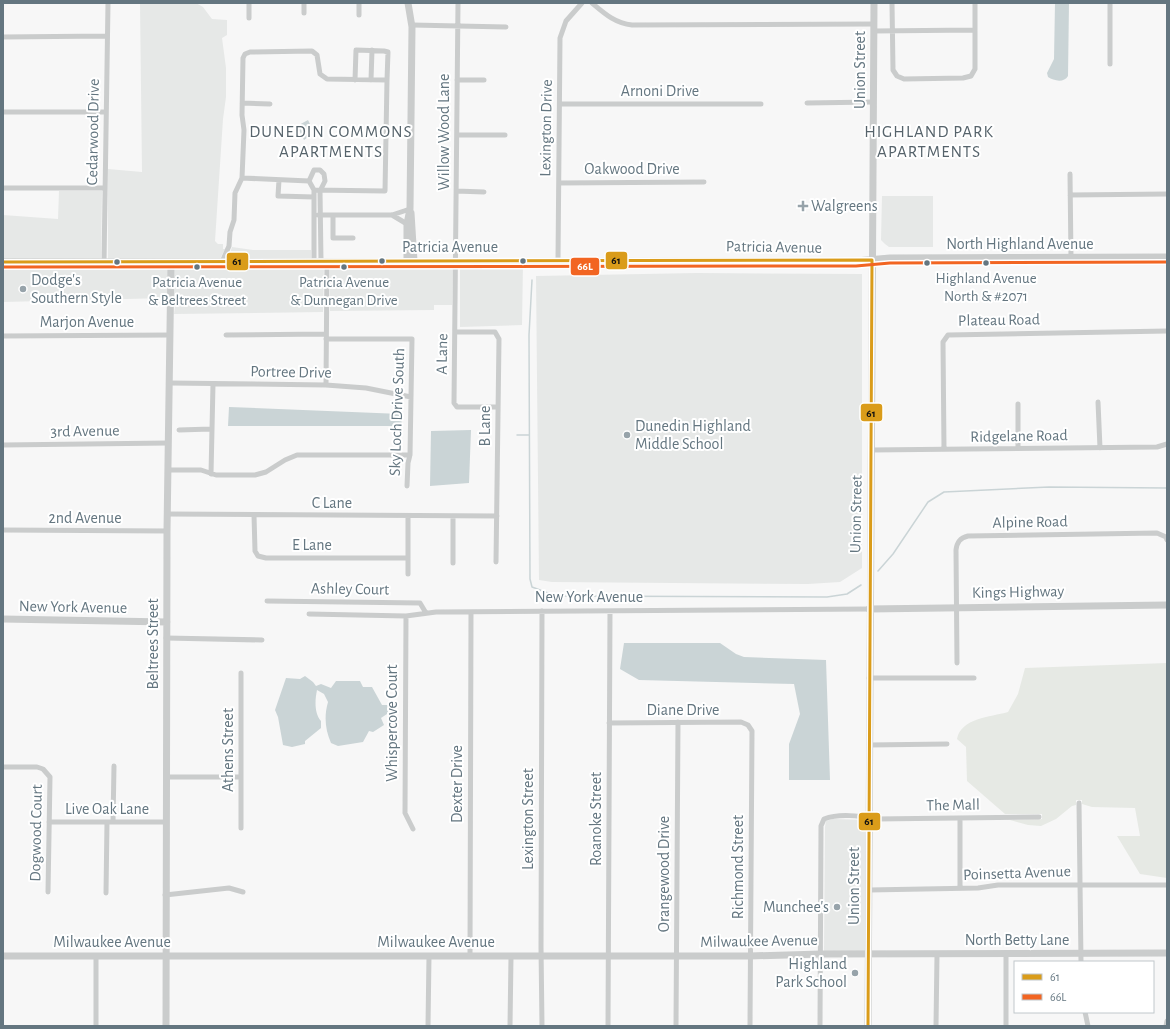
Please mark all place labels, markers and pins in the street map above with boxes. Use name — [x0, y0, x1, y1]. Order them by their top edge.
place label: Walgreens — [811, 198, 878, 214]
marker: Walgreens — [798, 201, 808, 211]
unlabelled marker — [377, 256, 387, 266]
unlabelled marker — [518, 256, 528, 266]
unlabelled marker — [112, 257, 122, 267]
unlabelled marker — [922, 258, 932, 268]
marker: Highland Avenue North & #2071 — [981, 258, 991, 268]
marker: Patricia Avenue & Beltrees Street — [192, 262, 202, 272]
marker: Patricia Avenue & Dunnegan Drive — [339, 262, 349, 272]
place label: Highland Avenue North & #2071 — [935, 271, 1037, 304]
place label: Dodge's Southern Style — [31, 272, 122, 307]
place label: Patricia Avenue & Beltrees Street — [148, 275, 246, 308]
place label: Patricia Avenue & Dunnegan Drive — [290, 275, 398, 308]
marker: Dodge's Southern Style — [18, 284, 28, 294]
place label: Dunedin Highland Middle School — [635, 418, 751, 452]
marker: Dunedin Highland Middle School — [622, 430, 632, 440]
place label: Munchee's — [763, 899, 829, 915]
marker: Munchee's — [832, 902, 842, 912]
place label: Highland Park School — [775, 956, 847, 990]
marker: Highland Park School — [850, 968, 860, 978]

